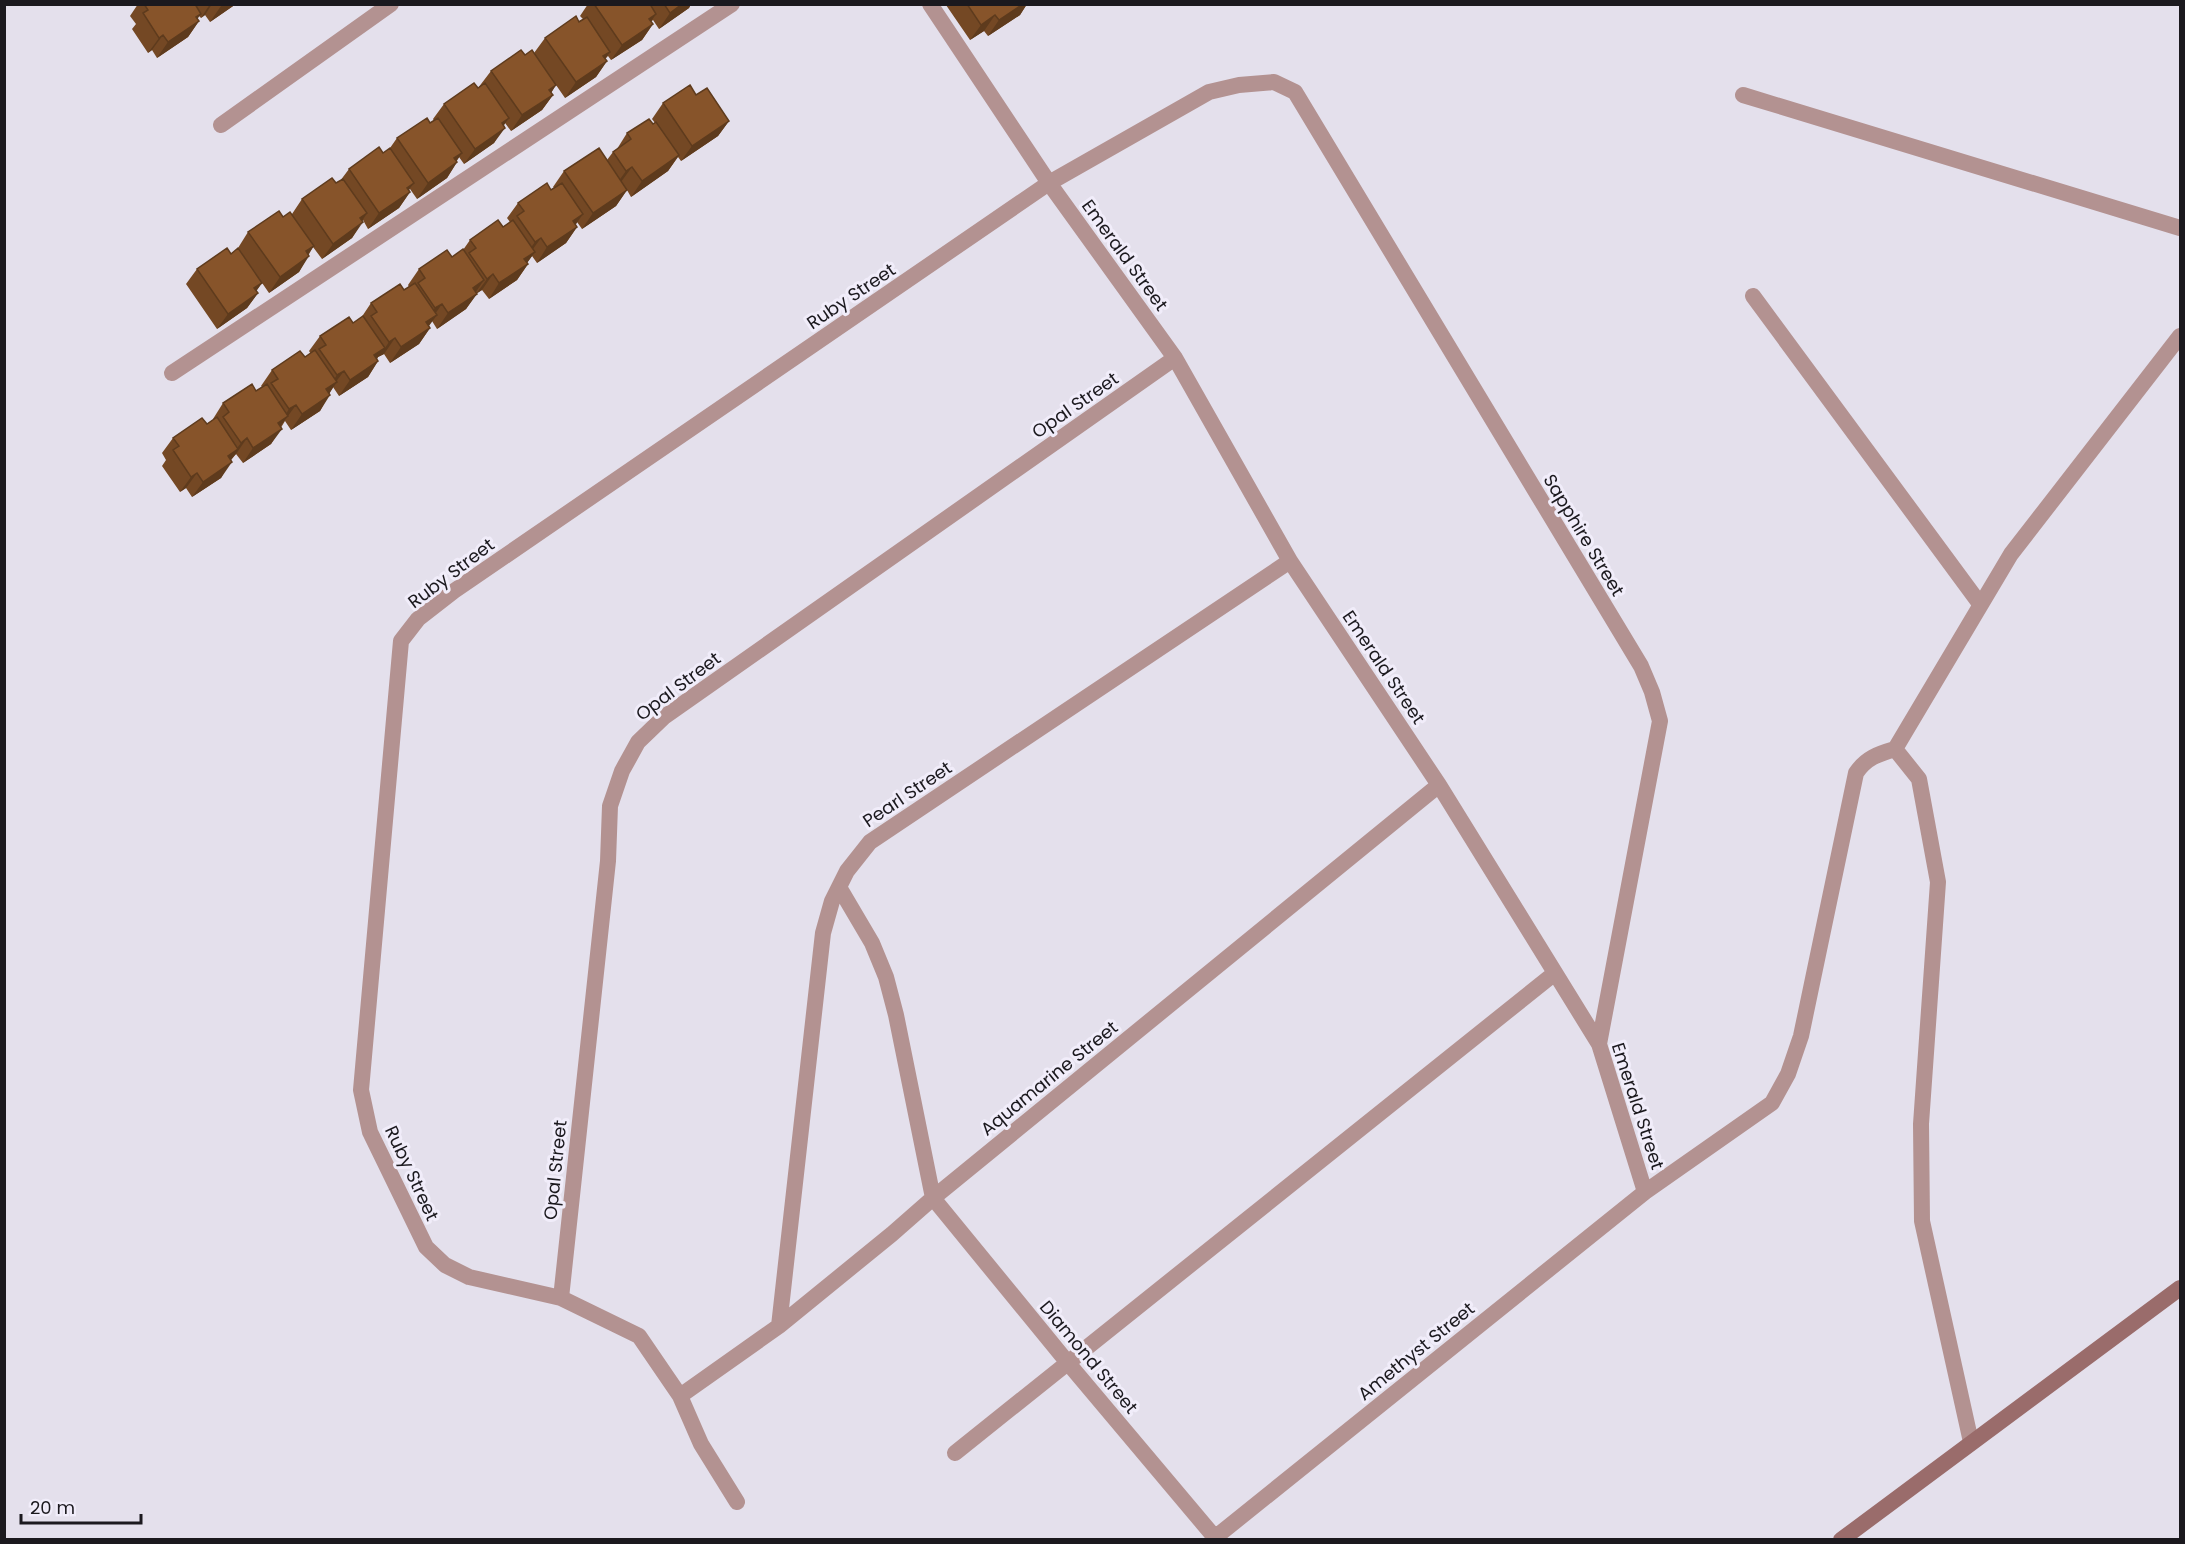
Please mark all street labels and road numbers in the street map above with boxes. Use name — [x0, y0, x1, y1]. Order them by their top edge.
street label: Emerald Street — [1076, 194, 1174, 316]
street label: Ruby Street — [802, 257, 900, 335]
street label: Opal Street — [1027, 366, 1123, 444]
street label: Sapphire Street — [1538, 469, 1630, 601]
street label: Ruby Street — [403, 532, 499, 614]
street label: Emerald Street — [1337, 605, 1431, 729]
street label: Opal Street — [630, 646, 726, 726]
street label: Pearl Street — [858, 755, 956, 833]
street label: Aquamarine Street — [975, 1015, 1123, 1141]
street label: Emerald Street — [1606, 1039, 1670, 1173]
street label: Opal Street — [537, 1119, 573, 1221]
street label: Ruby Street — [379, 1121, 445, 1225]
street label: Diamond Street — [1034, 1295, 1144, 1419]
street label: Amethyst Street — [1352, 1296, 1480, 1406]

